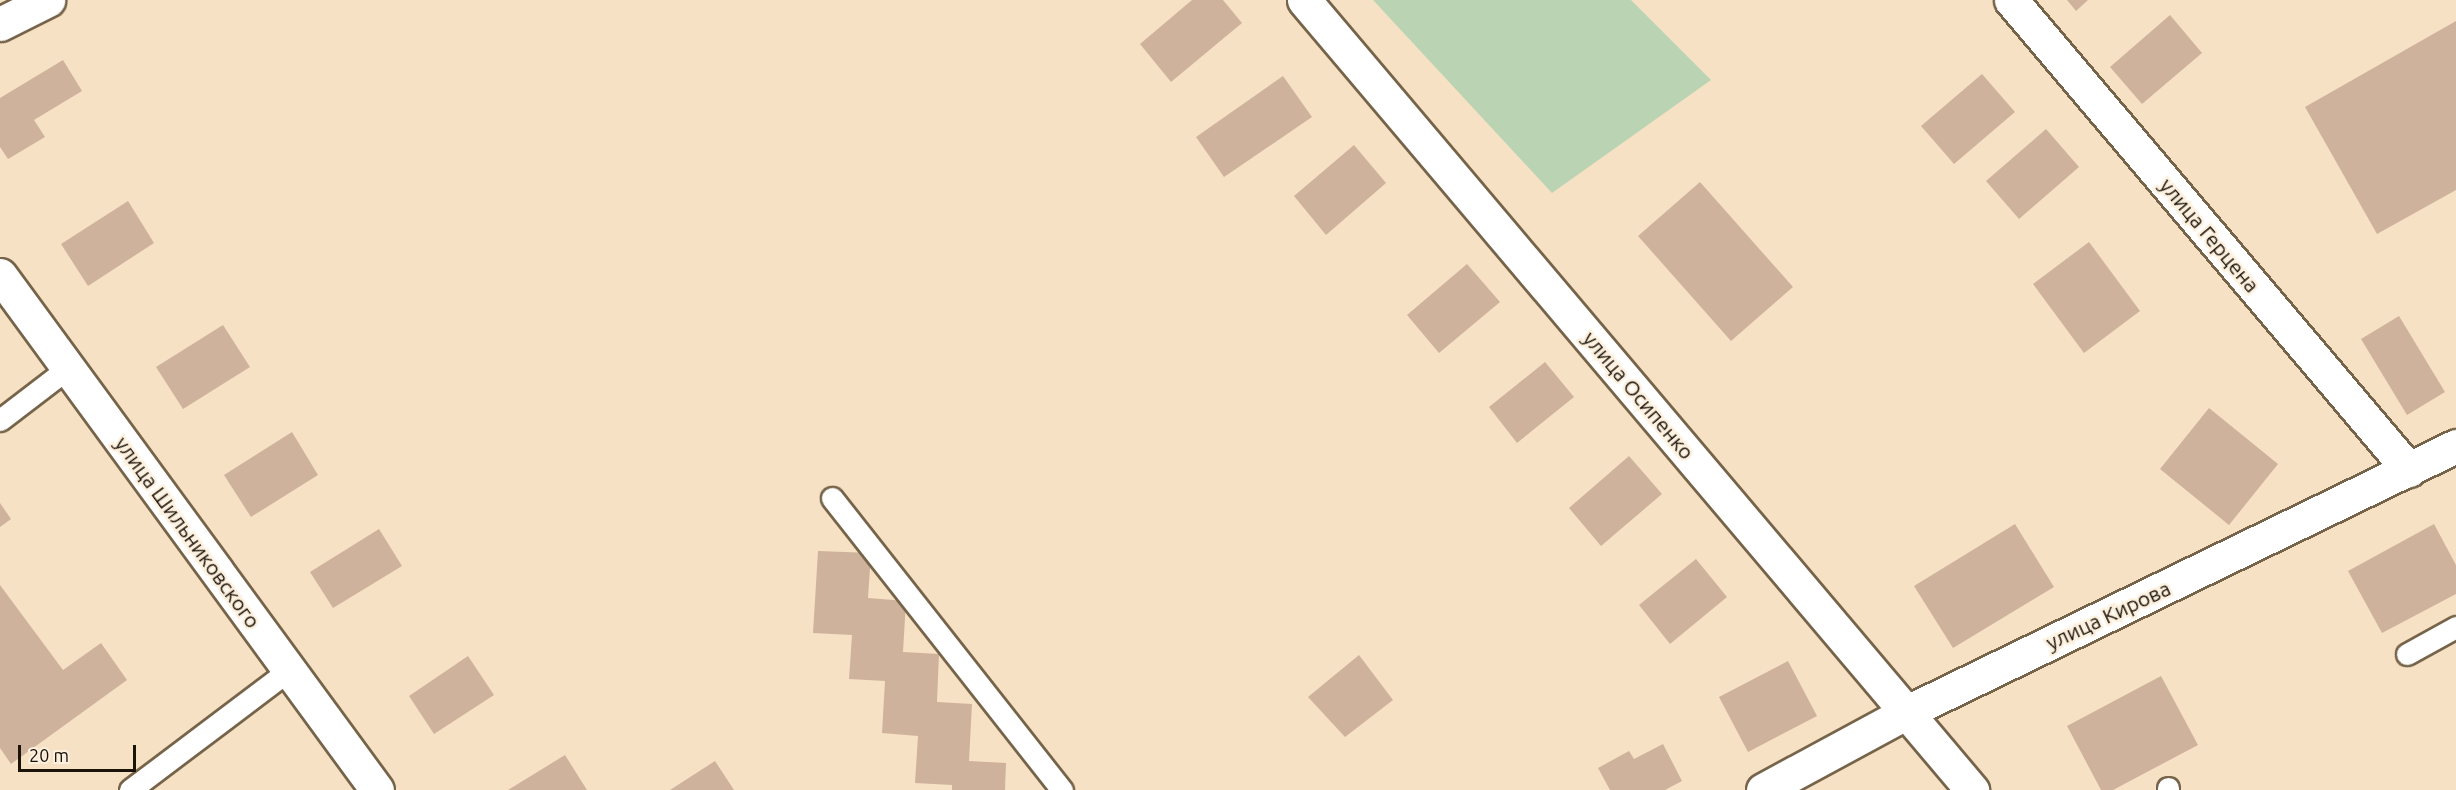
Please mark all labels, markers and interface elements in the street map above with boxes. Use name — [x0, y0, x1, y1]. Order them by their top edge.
street label: улица Герцена — [2155, 173, 2265, 297]
street label: улица Осипенко — [1578, 326, 1700, 464]
street label: улица Шильниковского — [110, 431, 266, 633]
street label: улица Кирова — [2042, 575, 2174, 655]
scale bar — [21, 733, 140, 771]
text: 20 m — [29, 745, 69, 765]

